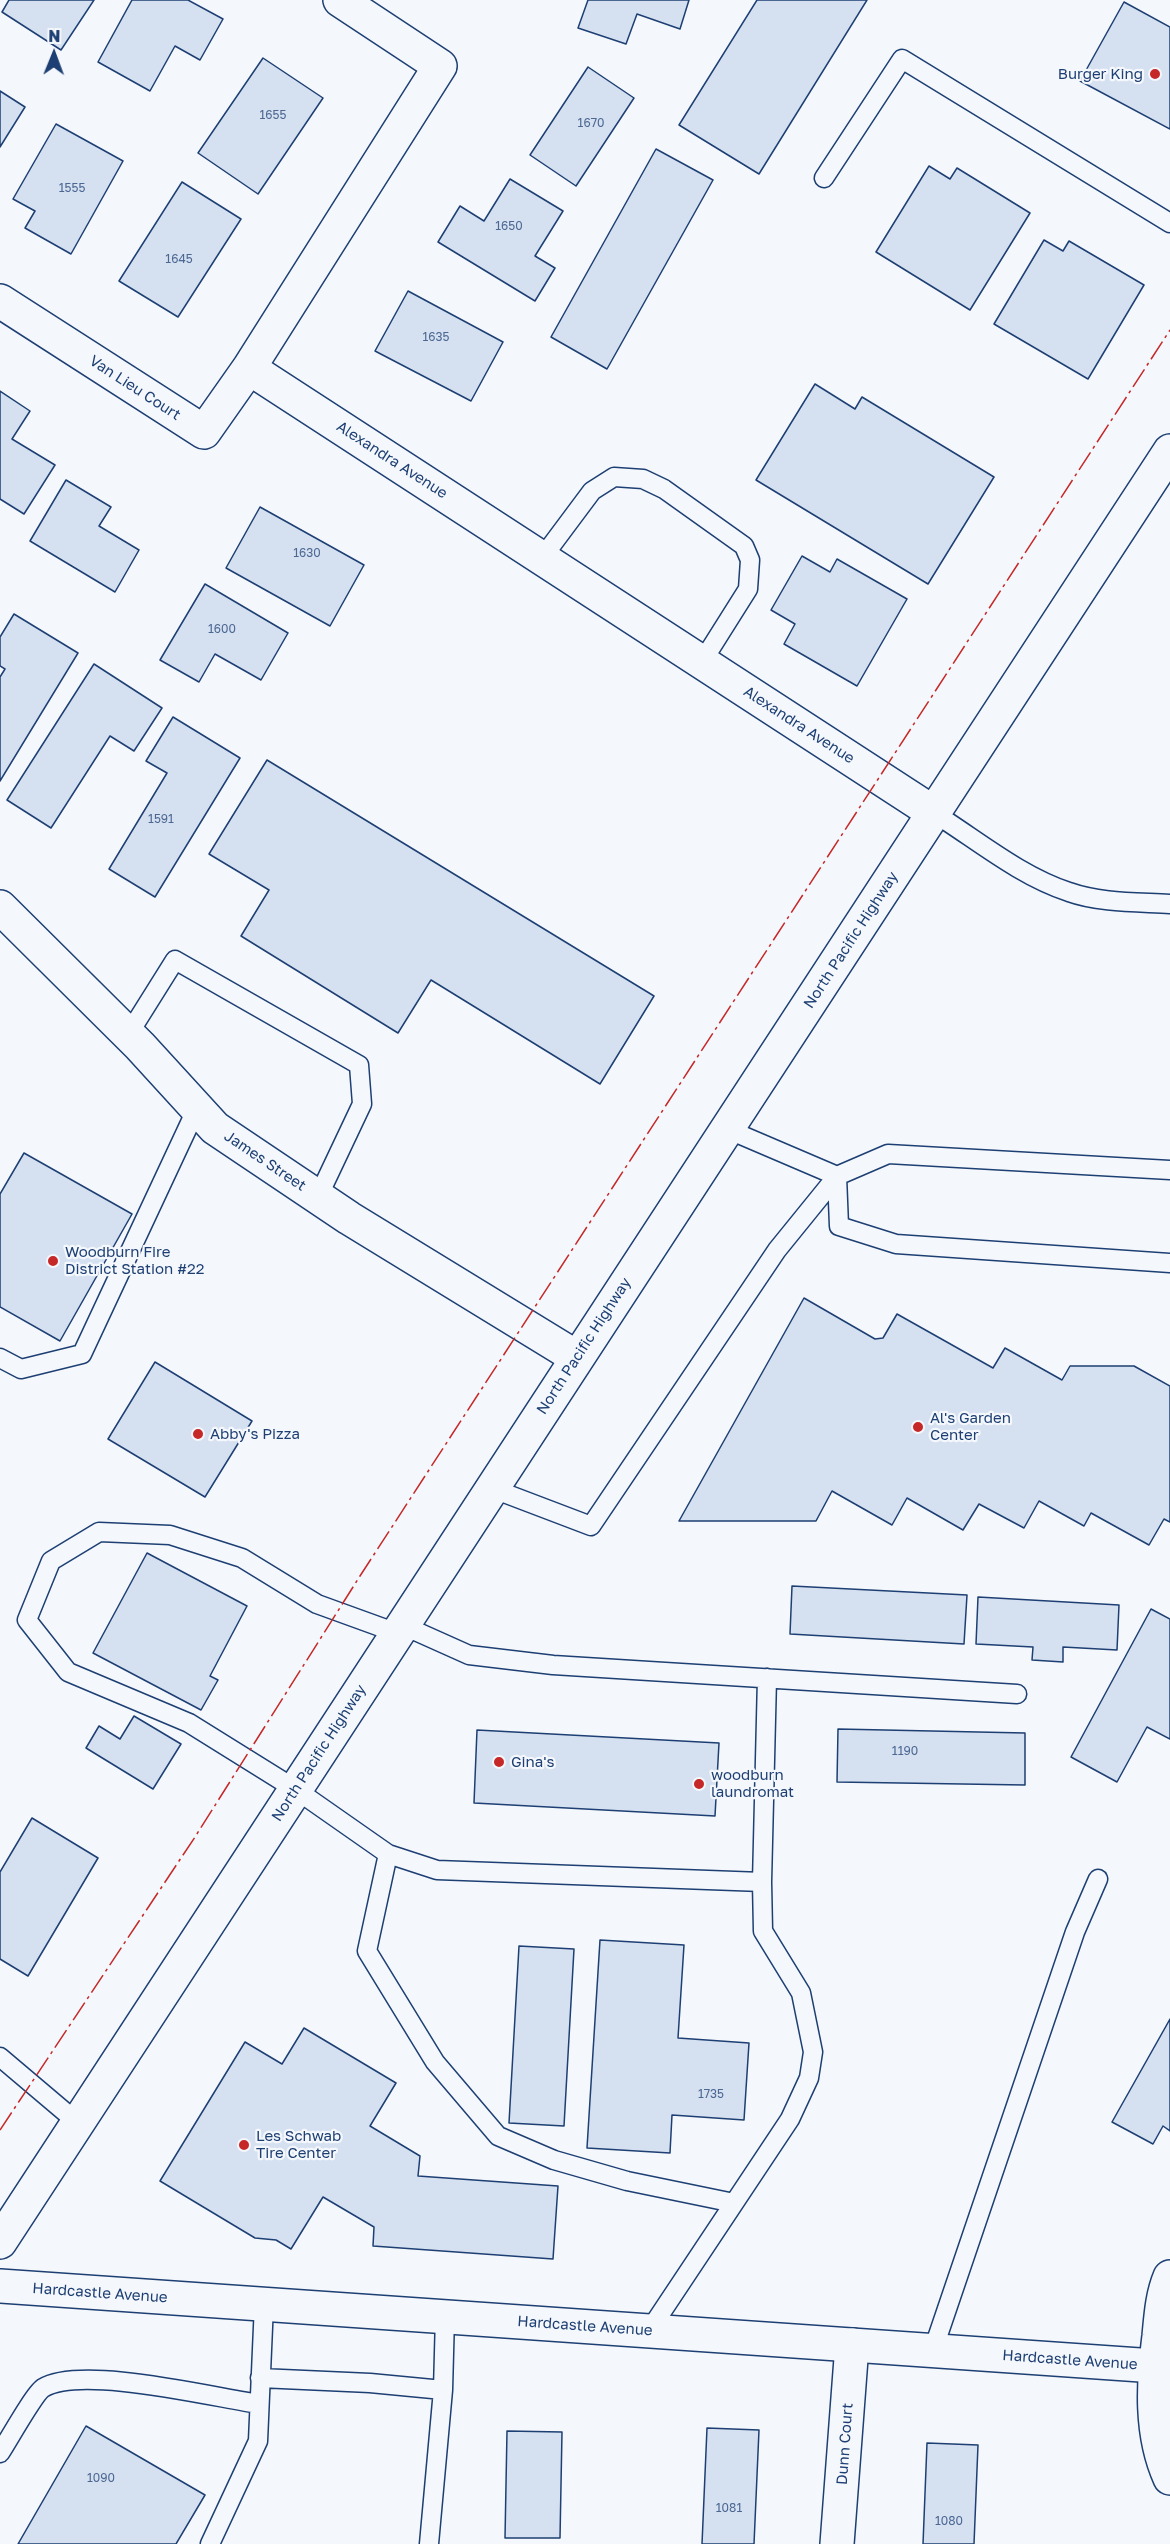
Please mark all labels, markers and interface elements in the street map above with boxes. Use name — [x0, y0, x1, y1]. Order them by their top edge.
north arrow — [24, 24, 84, 84]
text: N — [48, 26, 61, 46]
place label: Burger King — [1058, 65, 1143, 83]
marker: Burger King — [1148, 67, 1162, 81]
house number: 1655 — [260, 108, 286, 122]
house number: 1670 — [578, 116, 604, 130]
house number: 1555 — [59, 181, 85, 195]
house number: 1650 — [495, 219, 523, 233]
house number: 1645 — [165, 252, 193, 266]
house number: 1635 — [422, 330, 450, 344]
street label: Van Lieu Court — [86, 352, 184, 424]
street label: Alexandra Avenue — [333, 417, 451, 503]
house number: 1630 — [293, 546, 321, 560]
house number: 1600 — [208, 622, 236, 636]
street label: Alexandra Avenue — [740, 682, 858, 768]
house number: 1591 — [148, 812, 174, 826]
street label: North Pacific Highway — [800, 868, 902, 1012]
street label: James Street — [221, 1127, 309, 1195]
place label: Woodburn Fire District Station #22 — [65, 1243, 204, 1278]
marker: Woodburn Fire District Station #22 — [46, 1254, 60, 1268]
street label: North Pacific Highway — [533, 1274, 635, 1418]
place label: Al's Garden Center — [930, 1409, 1011, 1444]
marker: Al's Garden Center — [911, 1420, 925, 1434]
place label: Abby's Pizza — [210, 1425, 300, 1443]
marker: Abby's Pizza — [191, 1427, 205, 1441]
street label: North Pacific Highway — [268, 1681, 370, 1825]
house number: 1190 — [892, 1744, 918, 1758]
place label: Gina's — [511, 1753, 554, 1771]
marker: Gina's — [492, 1755, 506, 1769]
place label: woodburn laundromat — [711, 1766, 794, 1801]
marker: woodburn laundromat — [692, 1777, 706, 1791]
house number: 1735 — [698, 2087, 724, 2101]
place label: Les Schwab Tire Center — [256, 2127, 341, 2162]
marker: Les Schwab Tire Center — [237, 2138, 251, 2152]
street label: Hardcastle Avenue — [32, 2279, 168, 2307]
street label: Hardcastle Avenue — [517, 2312, 653, 2340]
street label: Hardcastle Avenue — [1002, 2346, 1138, 2374]
street label: Dunn Court — [833, 2402, 857, 2486]
house number: 1090 — [87, 2471, 115, 2485]
house number: 1081 — [716, 2501, 742, 2515]
house number: 1080 — [935, 2514, 963, 2528]

